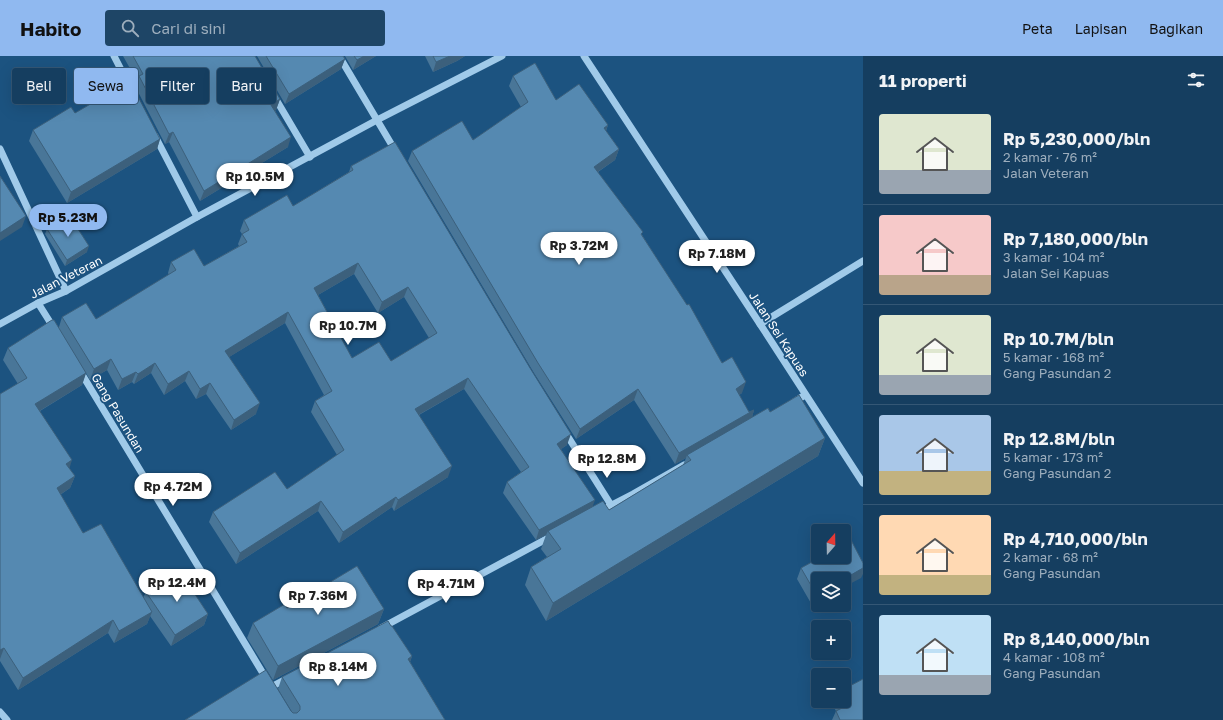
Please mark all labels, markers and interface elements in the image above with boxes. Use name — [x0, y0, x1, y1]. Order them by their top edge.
search box — [105, 10, 385, 46]
text: Habito — [20, 17, 81, 40]
icon: search — [119, 17, 141, 39]
text: Cari di sini — [151, 19, 226, 37]
text: Peta — [1022, 20, 1053, 37]
text: Lapisan — [1075, 20, 1127, 37]
text: Bagikan — [1149, 20, 1203, 37]
chip: Beli — [12, 68, 66, 104]
chip: Sewa — [74, 68, 138, 104]
chip: Filter — [146, 68, 209, 104]
chip: Baru — [217, 68, 276, 104]
icon: filters — [1185, 69, 1207, 91]
text: 11 properti — [879, 70, 967, 91]
text: Rp 5,230,000/bln — [1003, 128, 1150, 149]
icon: home — [911, 130, 959, 178]
text: 2 kamar · 76 m² — [1003, 149, 1097, 165]
pin: Rp 10.5M — [214, 163, 296, 197]
text: Jalan Veteran — [1003, 165, 1089, 181]
text: Rp 10.5M — [225, 168, 285, 184]
pin: Rp 5.23M — [27, 204, 109, 238]
text: Rp 5.23M — [38, 209, 98, 225]
text: Rp 7,180,000/bln — [1003, 228, 1148, 249]
icon: home — [911, 231, 959, 279]
pin: Rp 3.72M — [538, 232, 620, 266]
text: Rp 3.72M — [550, 237, 608, 253]
pin: Rp 7.18M — [676, 240, 758, 274]
text: Rp 7.18M — [688, 245, 746, 261]
text: 3 kamar · 104 m² — [1003, 249, 1104, 265]
street label: Jalan Veteran — [27, 252, 105, 302]
text: Jalan Sei Kapuas — [1003, 265, 1109, 281]
street label: Jalan Sei Kapuas — [746, 289, 812, 379]
pin: Rp 10.7M — [307, 312, 389, 346]
text: Rp 10.7M — [319, 317, 377, 333]
text: Rp 10.7M/bln — [1003, 328, 1114, 349]
icon: home — [911, 331, 959, 379]
text: 5 kamar · 168 m² — [1003, 349, 1104, 365]
text: Gang Pasundan 2 — [1003, 365, 1111, 381]
street label: Gang Pasundan — [88, 371, 148, 455]
text: Rp 12.8M/bln — [1003, 428, 1115, 449]
icon: home — [911, 431, 959, 479]
pin: Rp 12.8M — [566, 445, 648, 479]
text: 5 kamar · 173 m² — [1003, 449, 1103, 465]
text: Rp 12.8M — [578, 450, 636, 466]
text: Gang Pasundan 2 — [1003, 465, 1111, 481]
pin: Rp 4.72M — [132, 473, 214, 507]
text: Rp 4.72M — [143, 478, 203, 494]
north arrow — [811, 524, 851, 564]
map controls — [811, 524, 851, 708]
text: Rp 4,710,000/bln — [1003, 528, 1148, 549]
icon: home — [911, 531, 959, 579]
text: 2 kamar · 68 m² — [1003, 549, 1098, 565]
text: Gang Pasundan — [1003, 565, 1101, 581]
pin: Rp 12.4M — [136, 569, 218, 603]
pin: Rp 4.71M — [405, 570, 487, 604]
button: layers — [811, 572, 851, 612]
text: Rp 12.4M — [148, 574, 206, 590]
text: Rp 4.71M — [417, 575, 475, 591]
pin: Rp 7.36M — [277, 582, 359, 616]
text: Rp 7.36M — [288, 587, 348, 603]
button: + — [811, 620, 851, 660]
text: Rp 8,140,000/bln — [1003, 628, 1149, 649]
icon: home — [911, 631, 959, 679]
text: 4 kamar · 108 m² — [1003, 649, 1105, 665]
pin: Rp 8.14M — [297, 653, 379, 687]
text: Rp 8.14M — [308, 658, 368, 674]
text: Gang Pasundan — [1003, 665, 1101, 681]
button: − — [811, 668, 851, 708]

